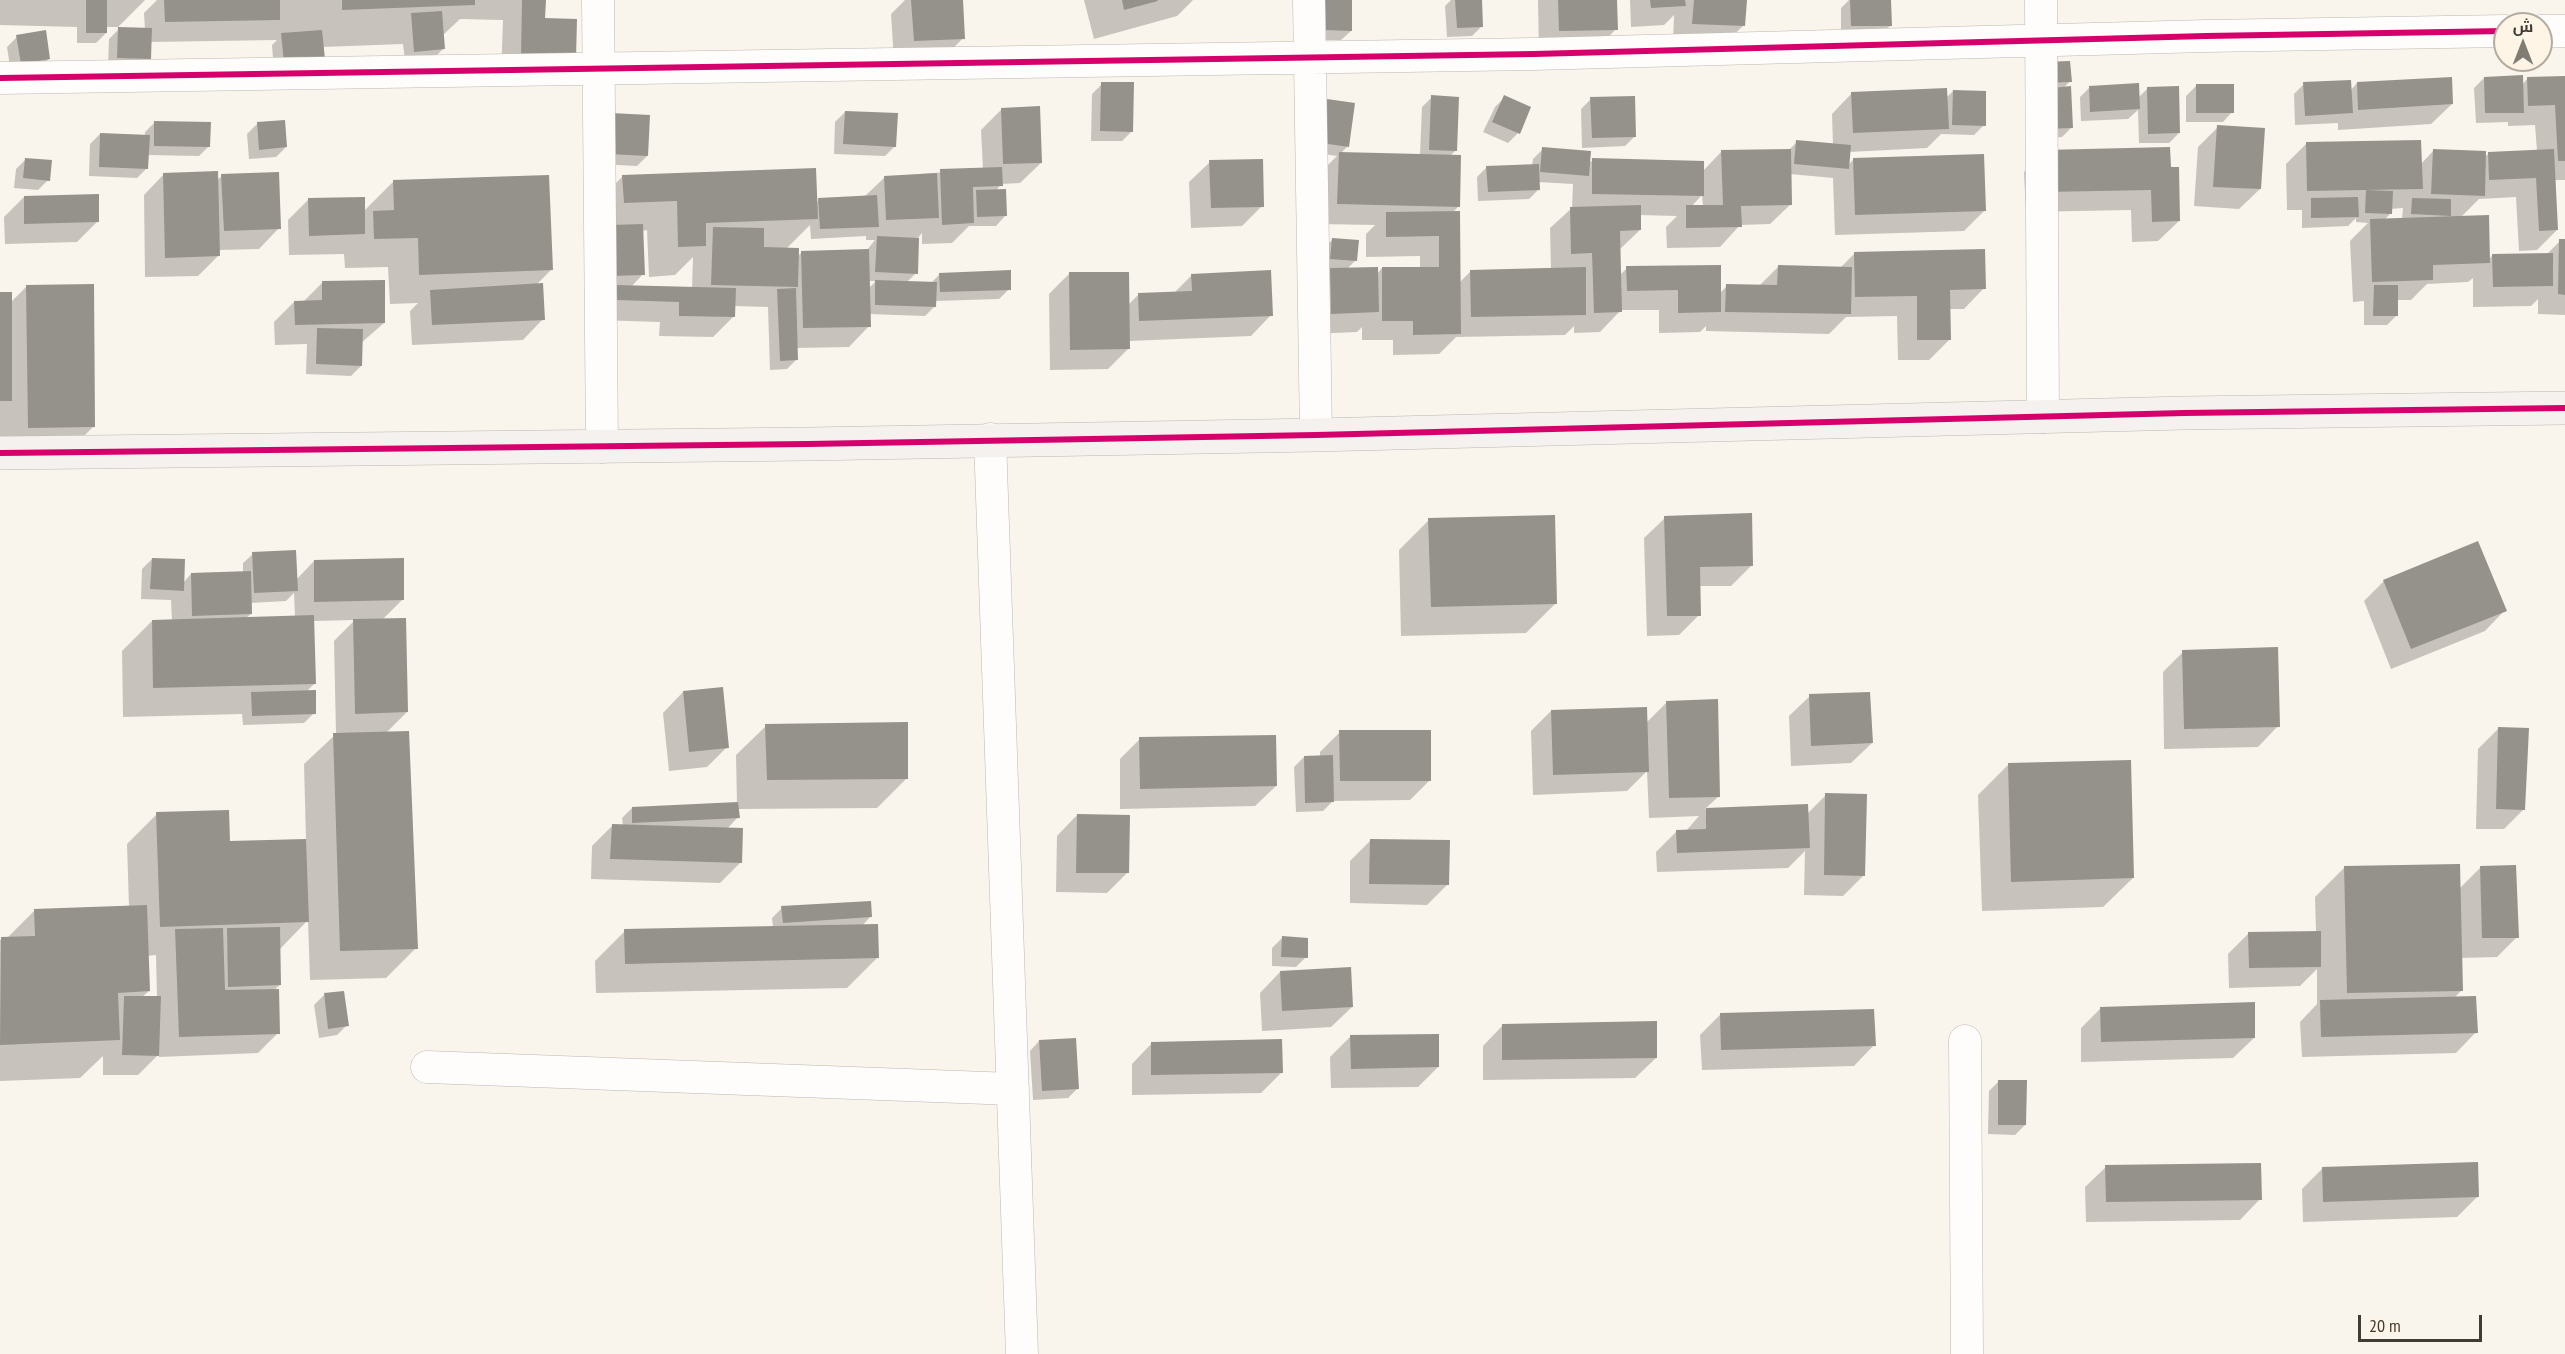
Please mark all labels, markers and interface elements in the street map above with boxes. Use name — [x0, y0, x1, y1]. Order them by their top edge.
north arrow — [2493, 12, 2553, 72]
text: ش — [2513, 16, 2533, 36]
scale bar — [2361, 1303, 2486, 1341]
text: 20 m — [2369, 1314, 2401, 1337]

